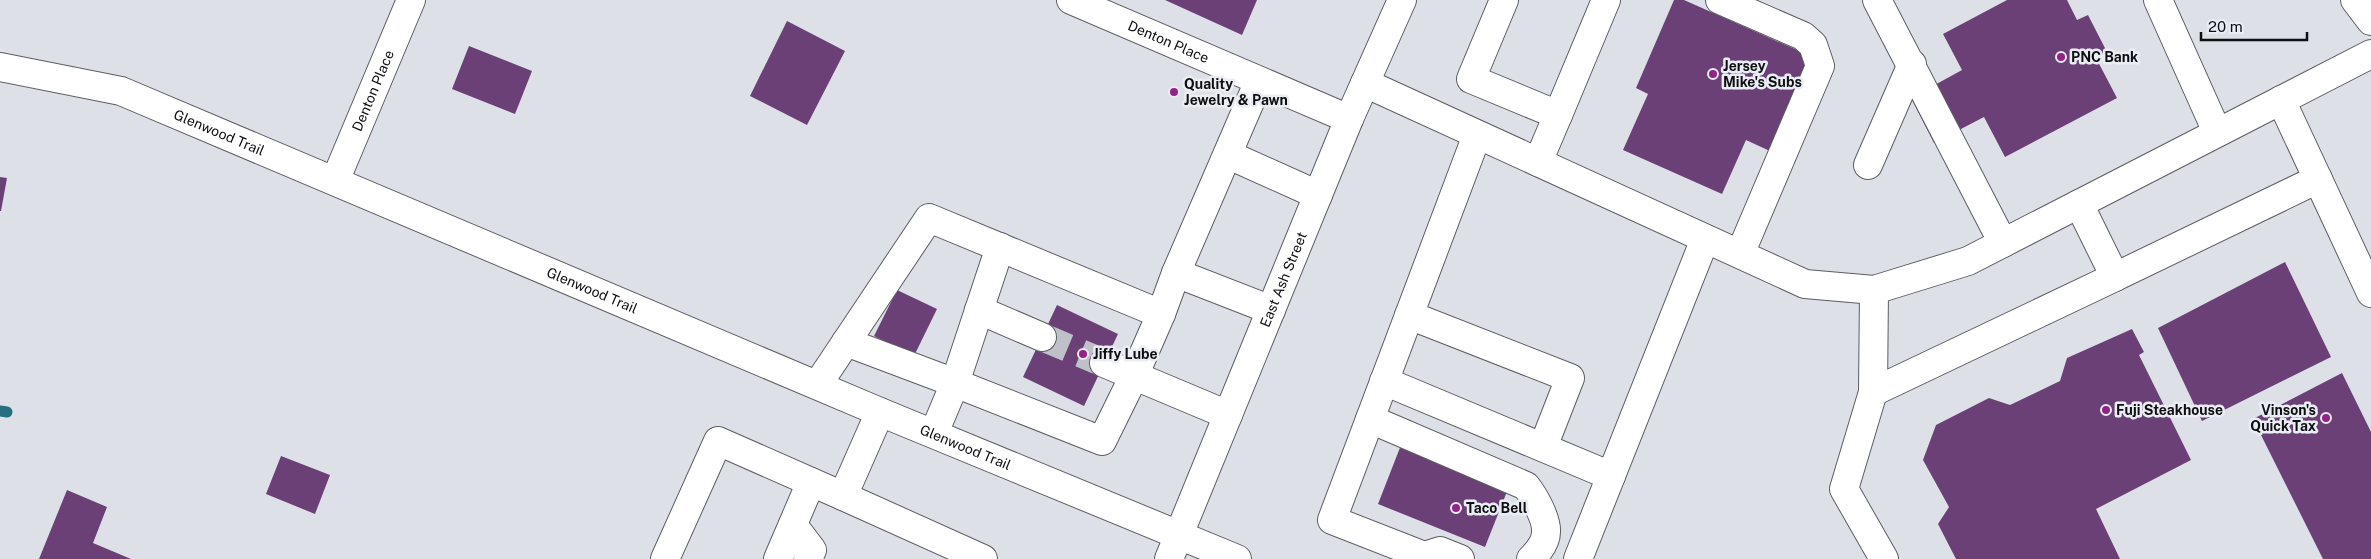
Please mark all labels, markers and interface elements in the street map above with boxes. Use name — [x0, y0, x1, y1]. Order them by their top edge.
scale bar — [2201, 10, 2307, 42]
street label: Denton Place — [1126, 17, 1211, 66]
text: 20 m — [2208, 18, 2243, 35]
street label: Denton Place — [349, 48, 397, 134]
place label: PNC Bank — [2071, 49, 2138, 65]
marker: PNC Bank — [2055, 51, 2067, 63]
place label: Jersey Mike's Subs — [1723, 58, 1802, 90]
marker: Jersey Mike's Subs — [1707, 68, 1719, 80]
place label: Quality Jewelry & Pawn — [1184, 76, 1288, 108]
marker: Quality Jewelry & Pawn — [1168, 86, 1180, 98]
street label: Glenwood Trail — [171, 106, 267, 159]
street label: East Ash Street — [1257, 230, 1310, 329]
street label: Glenwood Trail — [544, 264, 640, 317]
place label: Jiffy Lube — [1093, 346, 1158, 362]
marker: Jiffy Lube — [1077, 348, 1089, 360]
place label: Fuji Steakhouse — [2116, 402, 2223, 418]
place label: Vinson's Quick Tax — [2250, 402, 2316, 434]
marker: Fuji Steakhouse — [2100, 404, 2112, 416]
marker: Vinson's Quick Tax — [2320, 412, 2332, 424]
street label: Glenwood Trail — [918, 421, 1013, 473]
place label: Taco Bell — [1466, 500, 1528, 516]
marker: Taco Bell — [1450, 502, 1462, 514]

